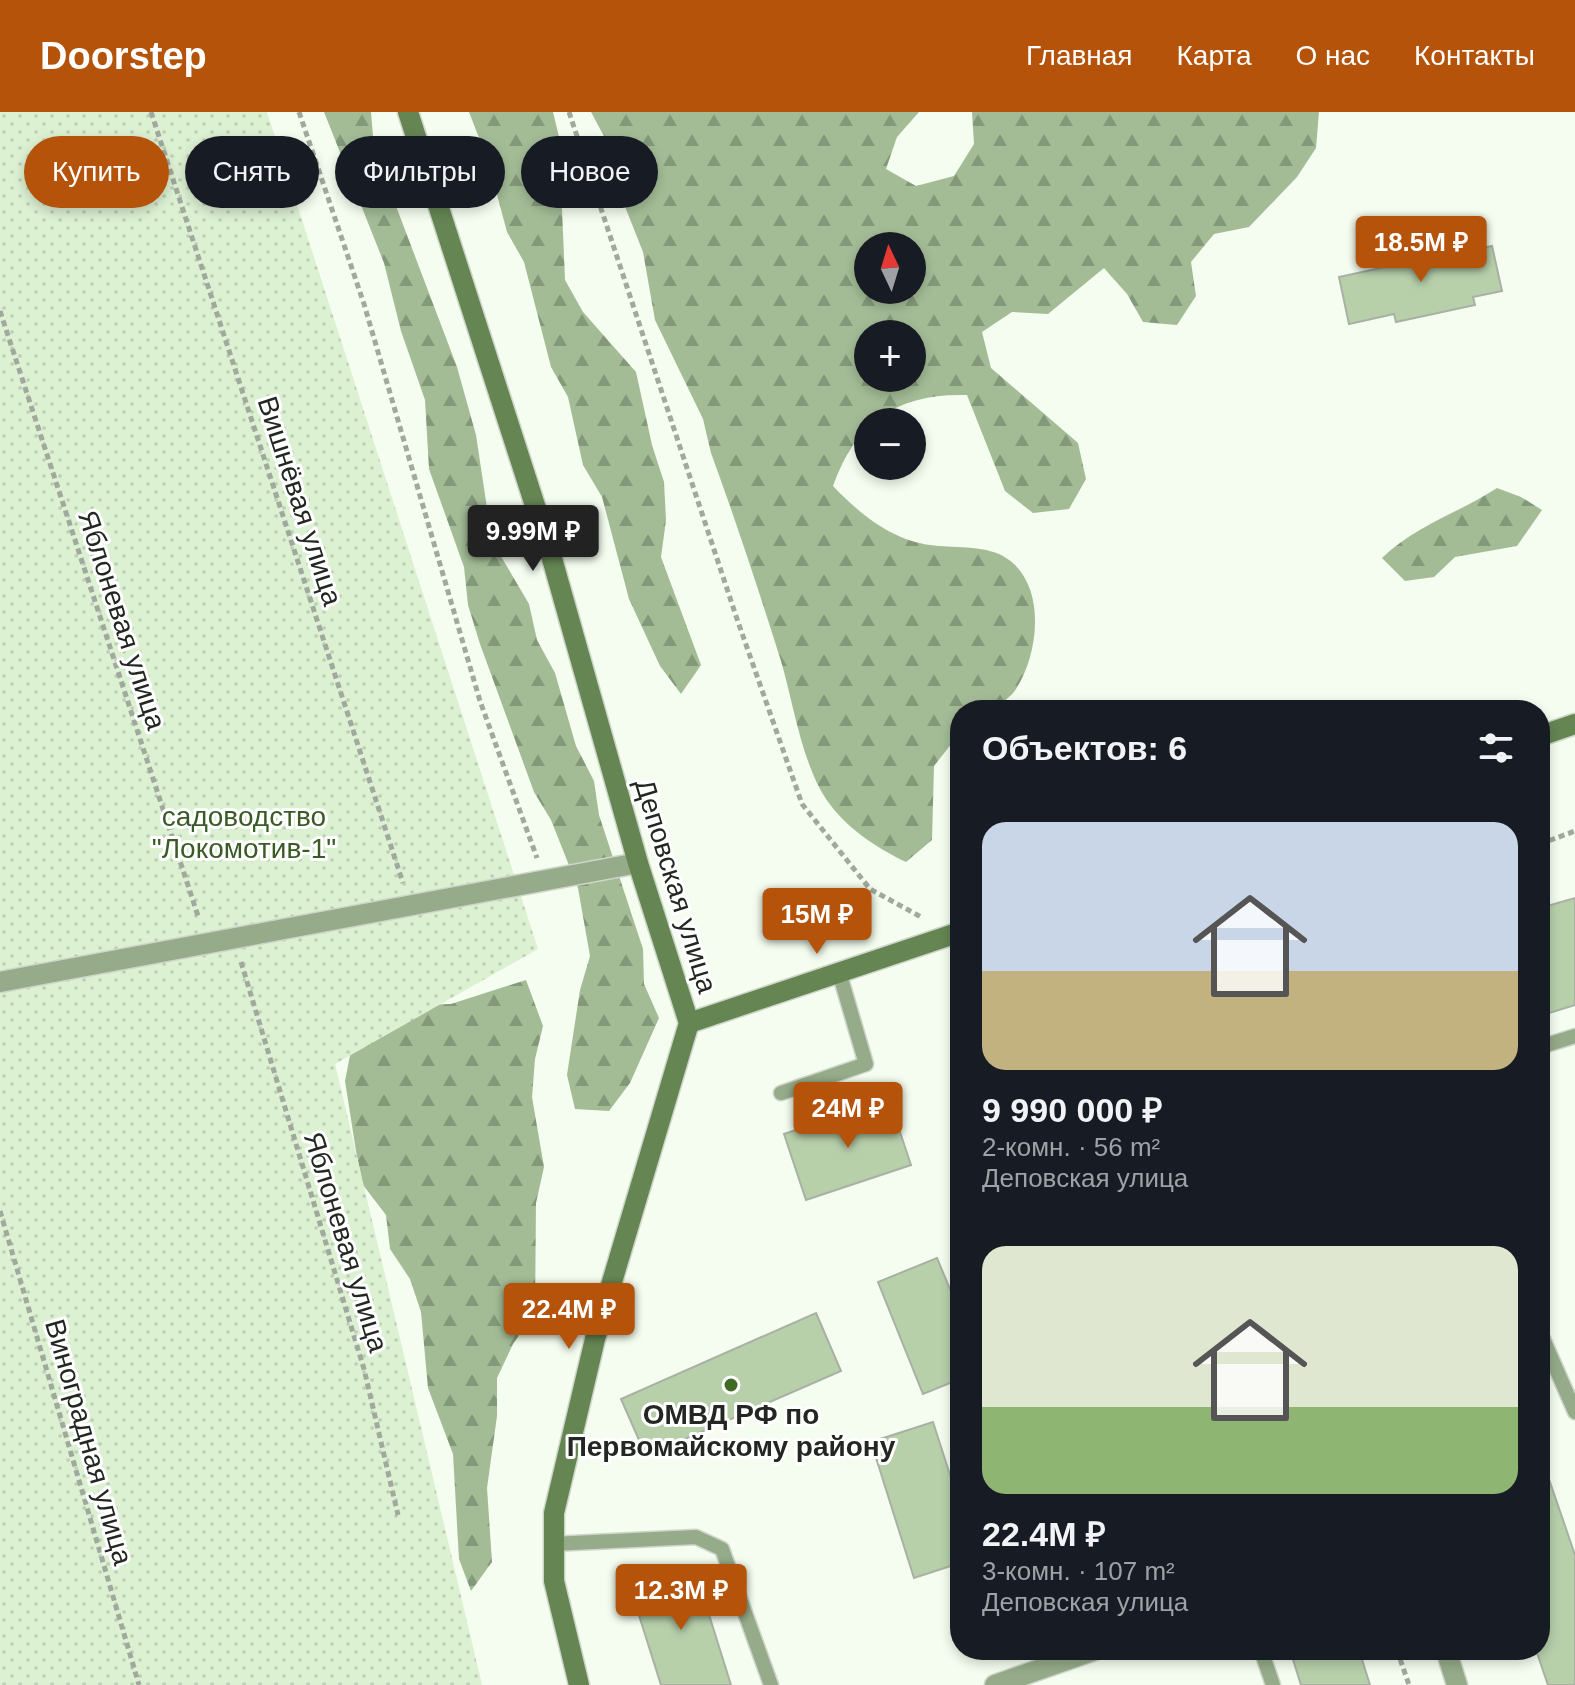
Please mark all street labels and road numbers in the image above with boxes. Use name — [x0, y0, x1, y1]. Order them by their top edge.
street label: Вишнёвая улица — [252, 393, 349, 610]
street label: Яблоневая улица — [72, 507, 172, 734]
street label: Деповская улица — [629, 775, 723, 997]
street label: Яблоневая улица — [298, 1128, 394, 1356]
street label: Виноградная улица — [39, 1316, 139, 1569]

